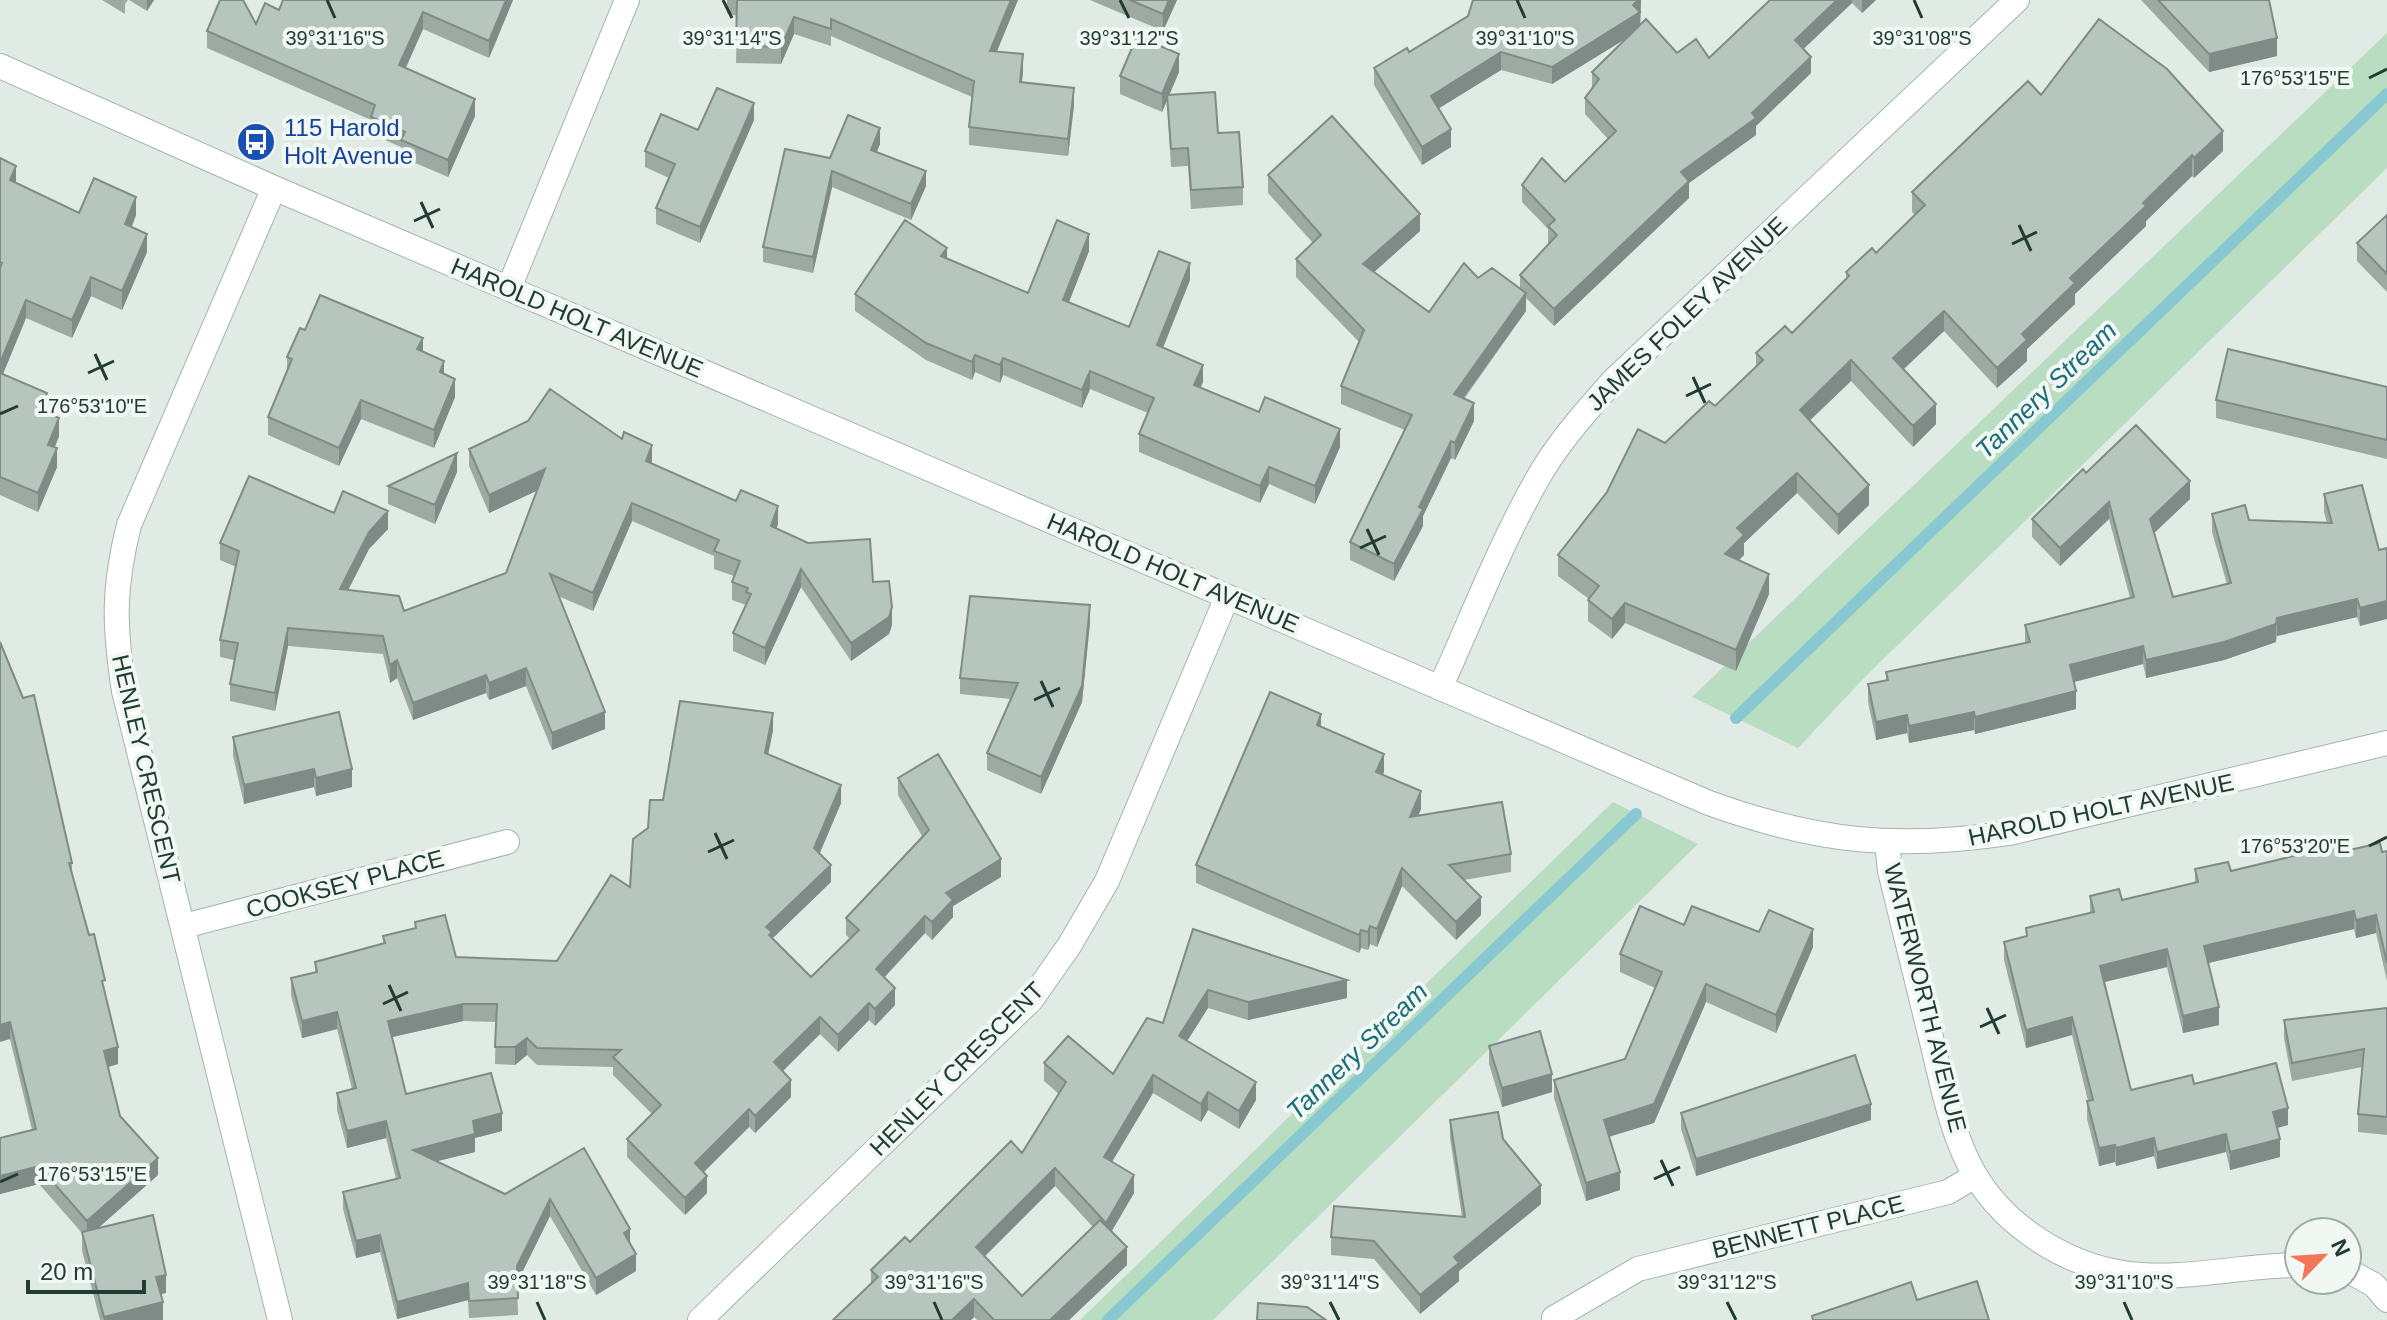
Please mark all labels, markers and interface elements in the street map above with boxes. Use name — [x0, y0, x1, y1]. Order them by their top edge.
text: 39°31'16"S — [286, 27, 385, 49]
text: 39°31'14"S — [683, 27, 782, 49]
text: 39°31'12"S — [1080, 27, 1179, 49]
text: 39°31'10"S — [1476, 27, 1575, 49]
text: 39°31'08"S — [1873, 27, 1972, 49]
text: 176°53'15"E — [2240, 67, 2350, 89]
place label: 115 Harold Holt Avenue — [284, 114, 413, 169]
bus stop icon: 115 Harold Holt Avenue — [235, 121, 277, 163]
street label: JAMES FOLEY AVENUE — [1581, 211, 1792, 416]
street label: HAROLD HOLT AVENUE — [447, 252, 707, 383]
water label: Tannery Stream — [1969, 315, 2123, 465]
text: 176°53'10"E — [37, 395, 147, 417]
street label: HAROLD HOLT AVENUE — [1043, 507, 1303, 638]
street label: HENLEY CRESCENT — [107, 652, 186, 886]
street label: HAROLD HOLT AVENUE — [1966, 768, 2236, 851]
text: 176°53'20"E — [2240, 835, 2350, 857]
street label: COOKSEY PLACE — [243, 844, 447, 923]
street label: WATERWORTH AVENUE — [1879, 861, 1972, 1135]
street label: HENLEY CRESCENT — [864, 976, 1049, 1161]
water label: Tannery Stream — [1280, 976, 1434, 1126]
text: 176°53'15"E — [37, 1163, 147, 1185]
street label: BENNETT PLACE — [1709, 1190, 1907, 1263]
north arrow — [2283, 1216, 2363, 1296]
text: N — [2326, 1235, 2355, 1260]
scale bar — [28, 1244, 144, 1294]
text: 20 m — [40, 1258, 93, 1285]
text: 39°31'18"S — [488, 1271, 587, 1293]
text: 39°31'16"S — [885, 1271, 984, 1293]
text: 39°31'14"S — [1281, 1271, 1380, 1293]
text: 39°31'12"S — [1678, 1271, 1777, 1293]
text: 39°31'10"S — [2075, 1271, 2174, 1293]

